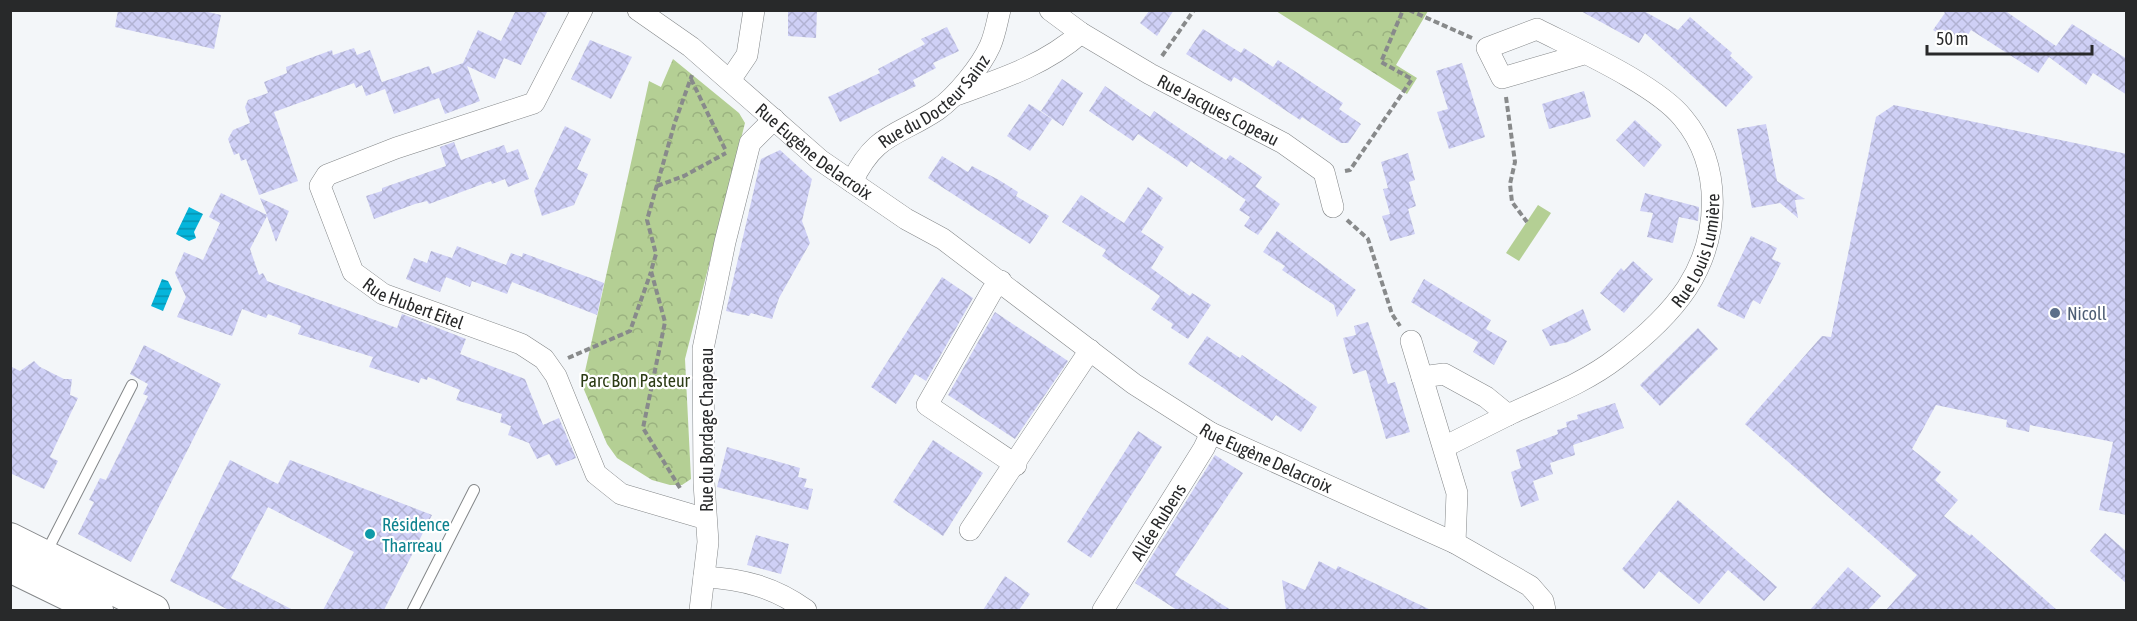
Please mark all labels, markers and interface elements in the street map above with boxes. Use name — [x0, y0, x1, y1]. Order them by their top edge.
scale bar — [1927, 18, 2092, 56]
text: 50 m — [1936, 28, 1968, 49]
street label: Rue du Docteur Sainz — [874, 50, 994, 152]
street label: Rue Jacques Copeau — [1154, 69, 1283, 150]
street label: Rue Eugène Delacroix — [752, 98, 877, 203]
street label: Rue Louis Lumière — [1666, 193, 1723, 311]
street label: Rue Hubert Eitel — [359, 273, 467, 333]
place label: Nicoll — [2067, 303, 2107, 324]
marker: Nicoll — [2048, 306, 2062, 320]
street label: Rue du Bordage Chapeau — [696, 348, 717, 512]
park label: Parc Bon Pasteur — [580, 370, 691, 391]
street label: Rue Eugène Delacroix — [1196, 418, 1336, 497]
street label: Allée Rubens — [1126, 479, 1190, 564]
place label: Résidence Tharreau — [382, 514, 450, 556]
marker: Résidence Tharreau — [363, 527, 377, 541]

